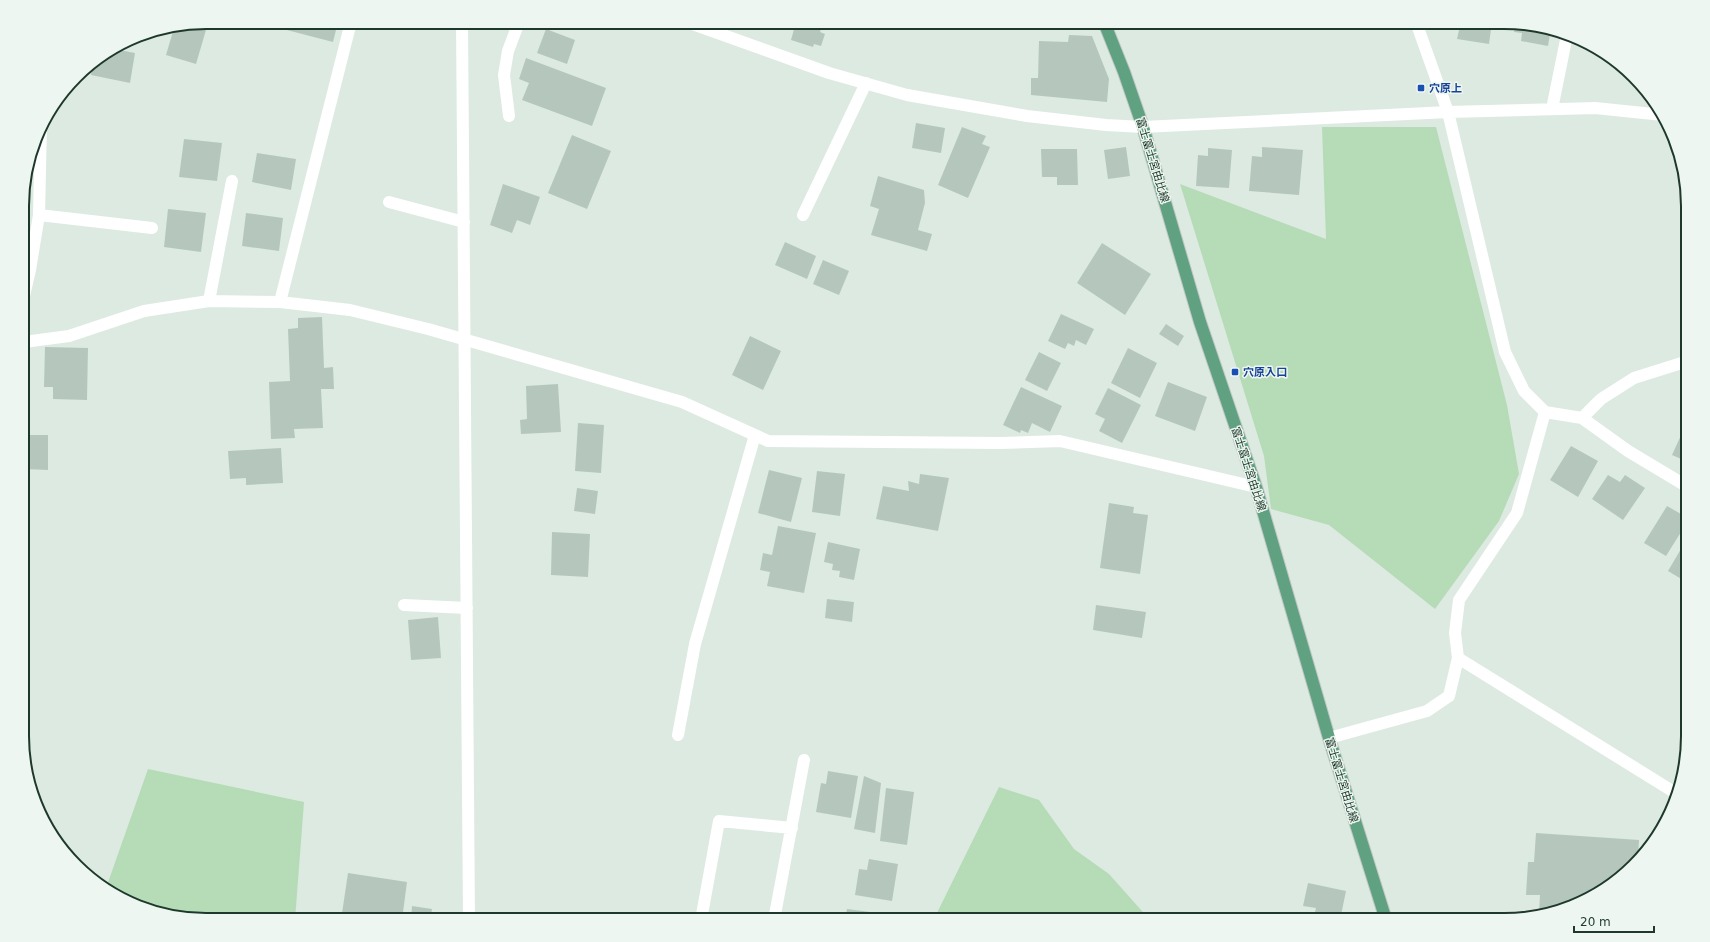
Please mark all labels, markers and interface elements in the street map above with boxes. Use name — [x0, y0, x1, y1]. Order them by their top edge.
place label: 穴原上 — [1429, 82, 1462, 95]
marker: 穴原上 — [1416, 83, 1426, 93]
street label: 富士富士宮由比線 — [1133, 116, 1172, 204]
place label: 穴原入口 — [1243, 366, 1287, 379]
marker: 穴原入口 — [1230, 367, 1240, 377]
street label: 富士富士宮由比線 — [1229, 425, 1268, 513]
street label: 富士富士宮由比線 — [1322, 736, 1361, 824]
scale bar — [1574, 908, 1654, 934]
text: 20 m — [1580, 915, 1611, 929]

